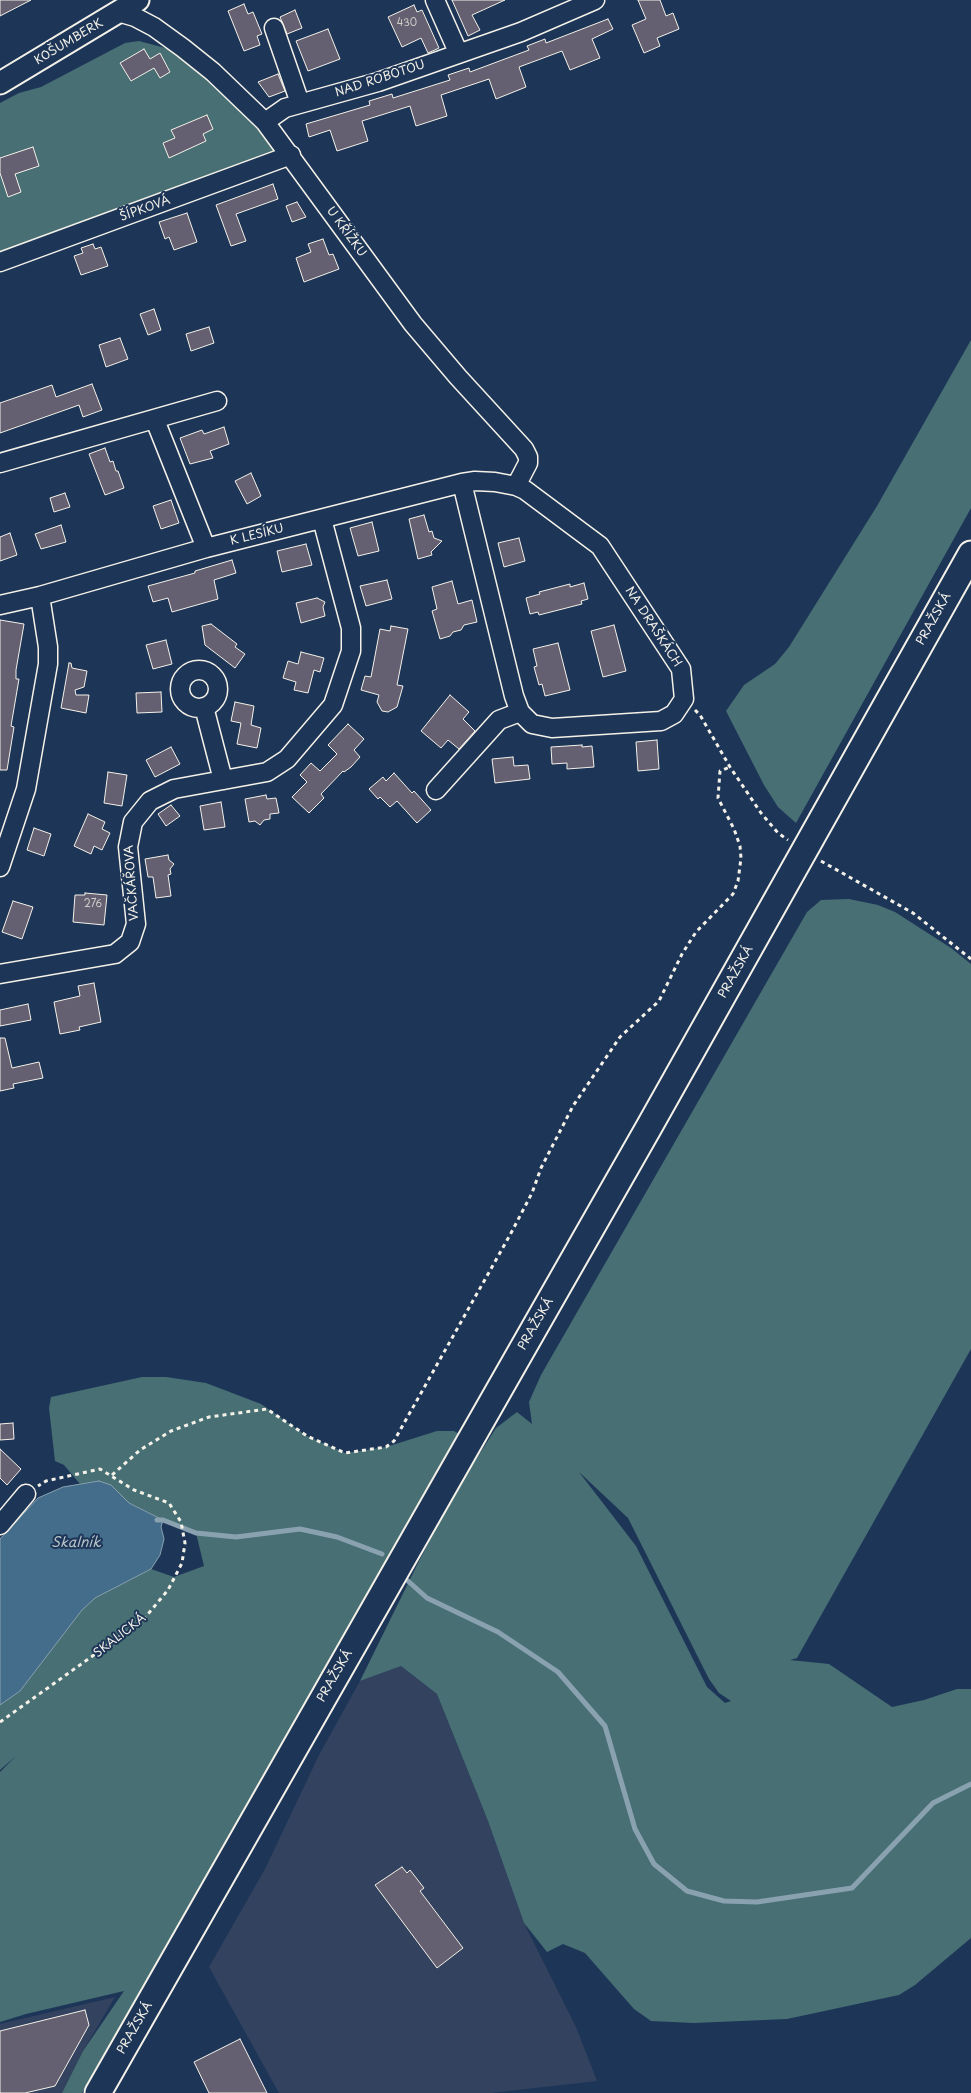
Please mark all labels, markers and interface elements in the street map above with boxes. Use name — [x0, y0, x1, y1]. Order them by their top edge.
street label: KOŠUMBERK — [32, 16, 106, 68]
house number: 430 — [397, 17, 417, 29]
street label: NAD ROBOTOU — [333, 58, 427, 100]
street label: ŠÍPKOVÁ — [118, 193, 172, 225]
street label: U KŘÍŽKU — [323, 204, 369, 260]
street label: K LESÍKU — [229, 521, 285, 549]
street label: NA DRAŠKÁCH — [622, 584, 684, 670]
street label: PRAŽSKÁ — [914, 590, 954, 648]
street label: VAČKÁŘOVA — [122, 844, 142, 922]
house number: 276 — [84, 898, 102, 910]
street label: PRAŽSKÁ — [716, 943, 756, 1001]
street label: PRAŽSKÁ — [515, 1295, 557, 1353]
water label: Skalník — [51, 1535, 101, 1551]
street label: SKALICKÁ — [91, 1611, 149, 1661]
street label: PRAŽSKÁ — [314, 1647, 356, 1705]
street label: PRAŽSKÁ — [114, 1999, 156, 2057]

